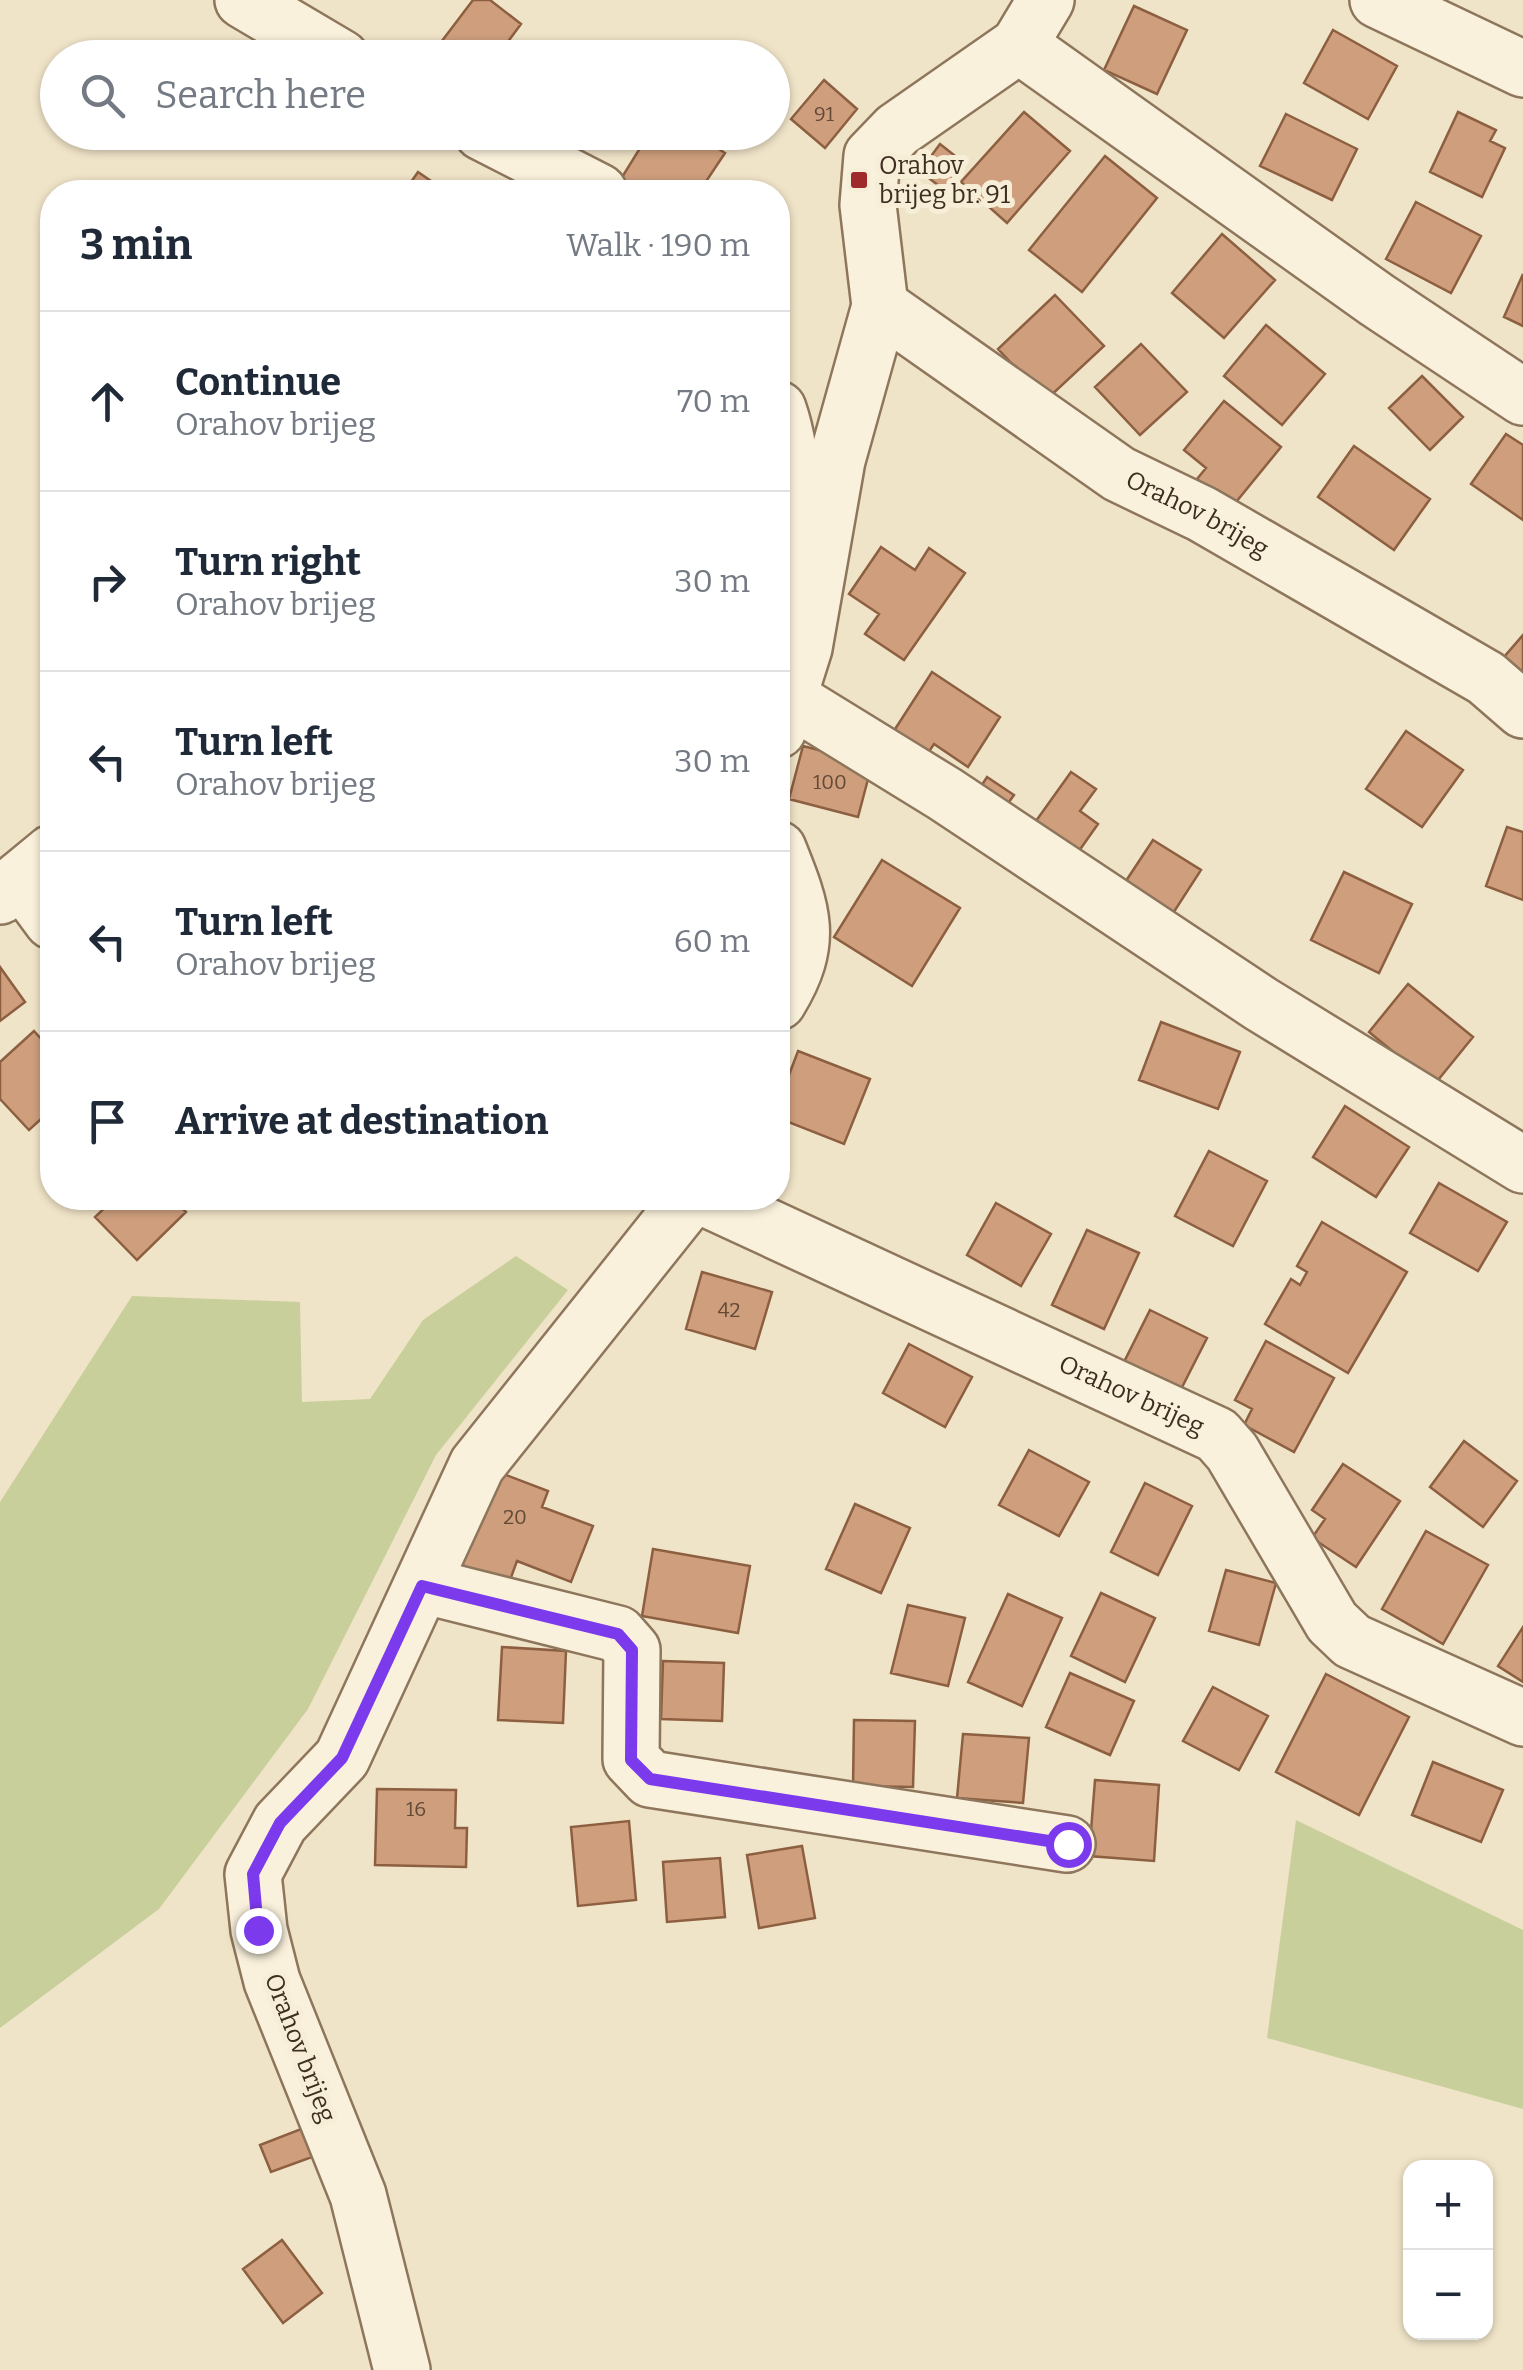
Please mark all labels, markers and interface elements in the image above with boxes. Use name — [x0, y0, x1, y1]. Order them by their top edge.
search box — [40, 40, 790, 150]
icon: search — [75, 68, 130, 123]
text: Search here — [155, 72, 366, 118]
house number: 91 — [814, 102, 834, 126]
place label: Orahov brijeg br. 91 — [879, 151, 1010, 210]
marker: Orahov brijeg br. 91 — [848, 169, 870, 191]
text: 3 min — [80, 220, 192, 270]
text: Walk · 190 m — [566, 226, 750, 264]
text: Continue — [175, 359, 341, 405]
icon: ahead — [80, 374, 135, 429]
text: 70 m — [677, 382, 750, 420]
text: Orahov brijeg — [175, 405, 376, 443]
street label: Orahov brijeg — [1121, 465, 1274, 564]
text: Turn right — [175, 539, 361, 585]
icon: right — [80, 554, 135, 609]
text: 30 m — [674, 562, 750, 600]
text: Orahov brijeg — [175, 585, 376, 623]
text: Turn left — [175, 719, 333, 765]
icon: left — [80, 734, 135, 789]
text: 30 m — [674, 742, 750, 780]
text: Orahov brijeg — [175, 765, 376, 803]
house number: 100 — [813, 770, 847, 794]
text: Turn left — [175, 899, 333, 945]
icon: left — [80, 914, 135, 969]
text: 60 m — [674, 922, 750, 960]
text: Orahov brijeg — [175, 945, 376, 983]
icon: arrive — [80, 1094, 135, 1149]
text: Arrive at destination — [175, 1098, 548, 1144]
house number: 42 — [718, 1298, 740, 1322]
street label: Orahov brijeg — [1054, 1349, 1209, 1442]
house number: 20 — [503, 1505, 527, 1529]
house number: 16 — [406, 1797, 426, 1821]
route start — [1046, 1822, 1092, 1868]
route end — [236, 1908, 282, 1954]
street label: Orahov brijeg — [258, 1969, 342, 2127]
map controls — [1403, 2160, 1493, 2340]
button: + — [1403, 2160, 1493, 2250]
button: − — [1403, 2250, 1493, 2340]

